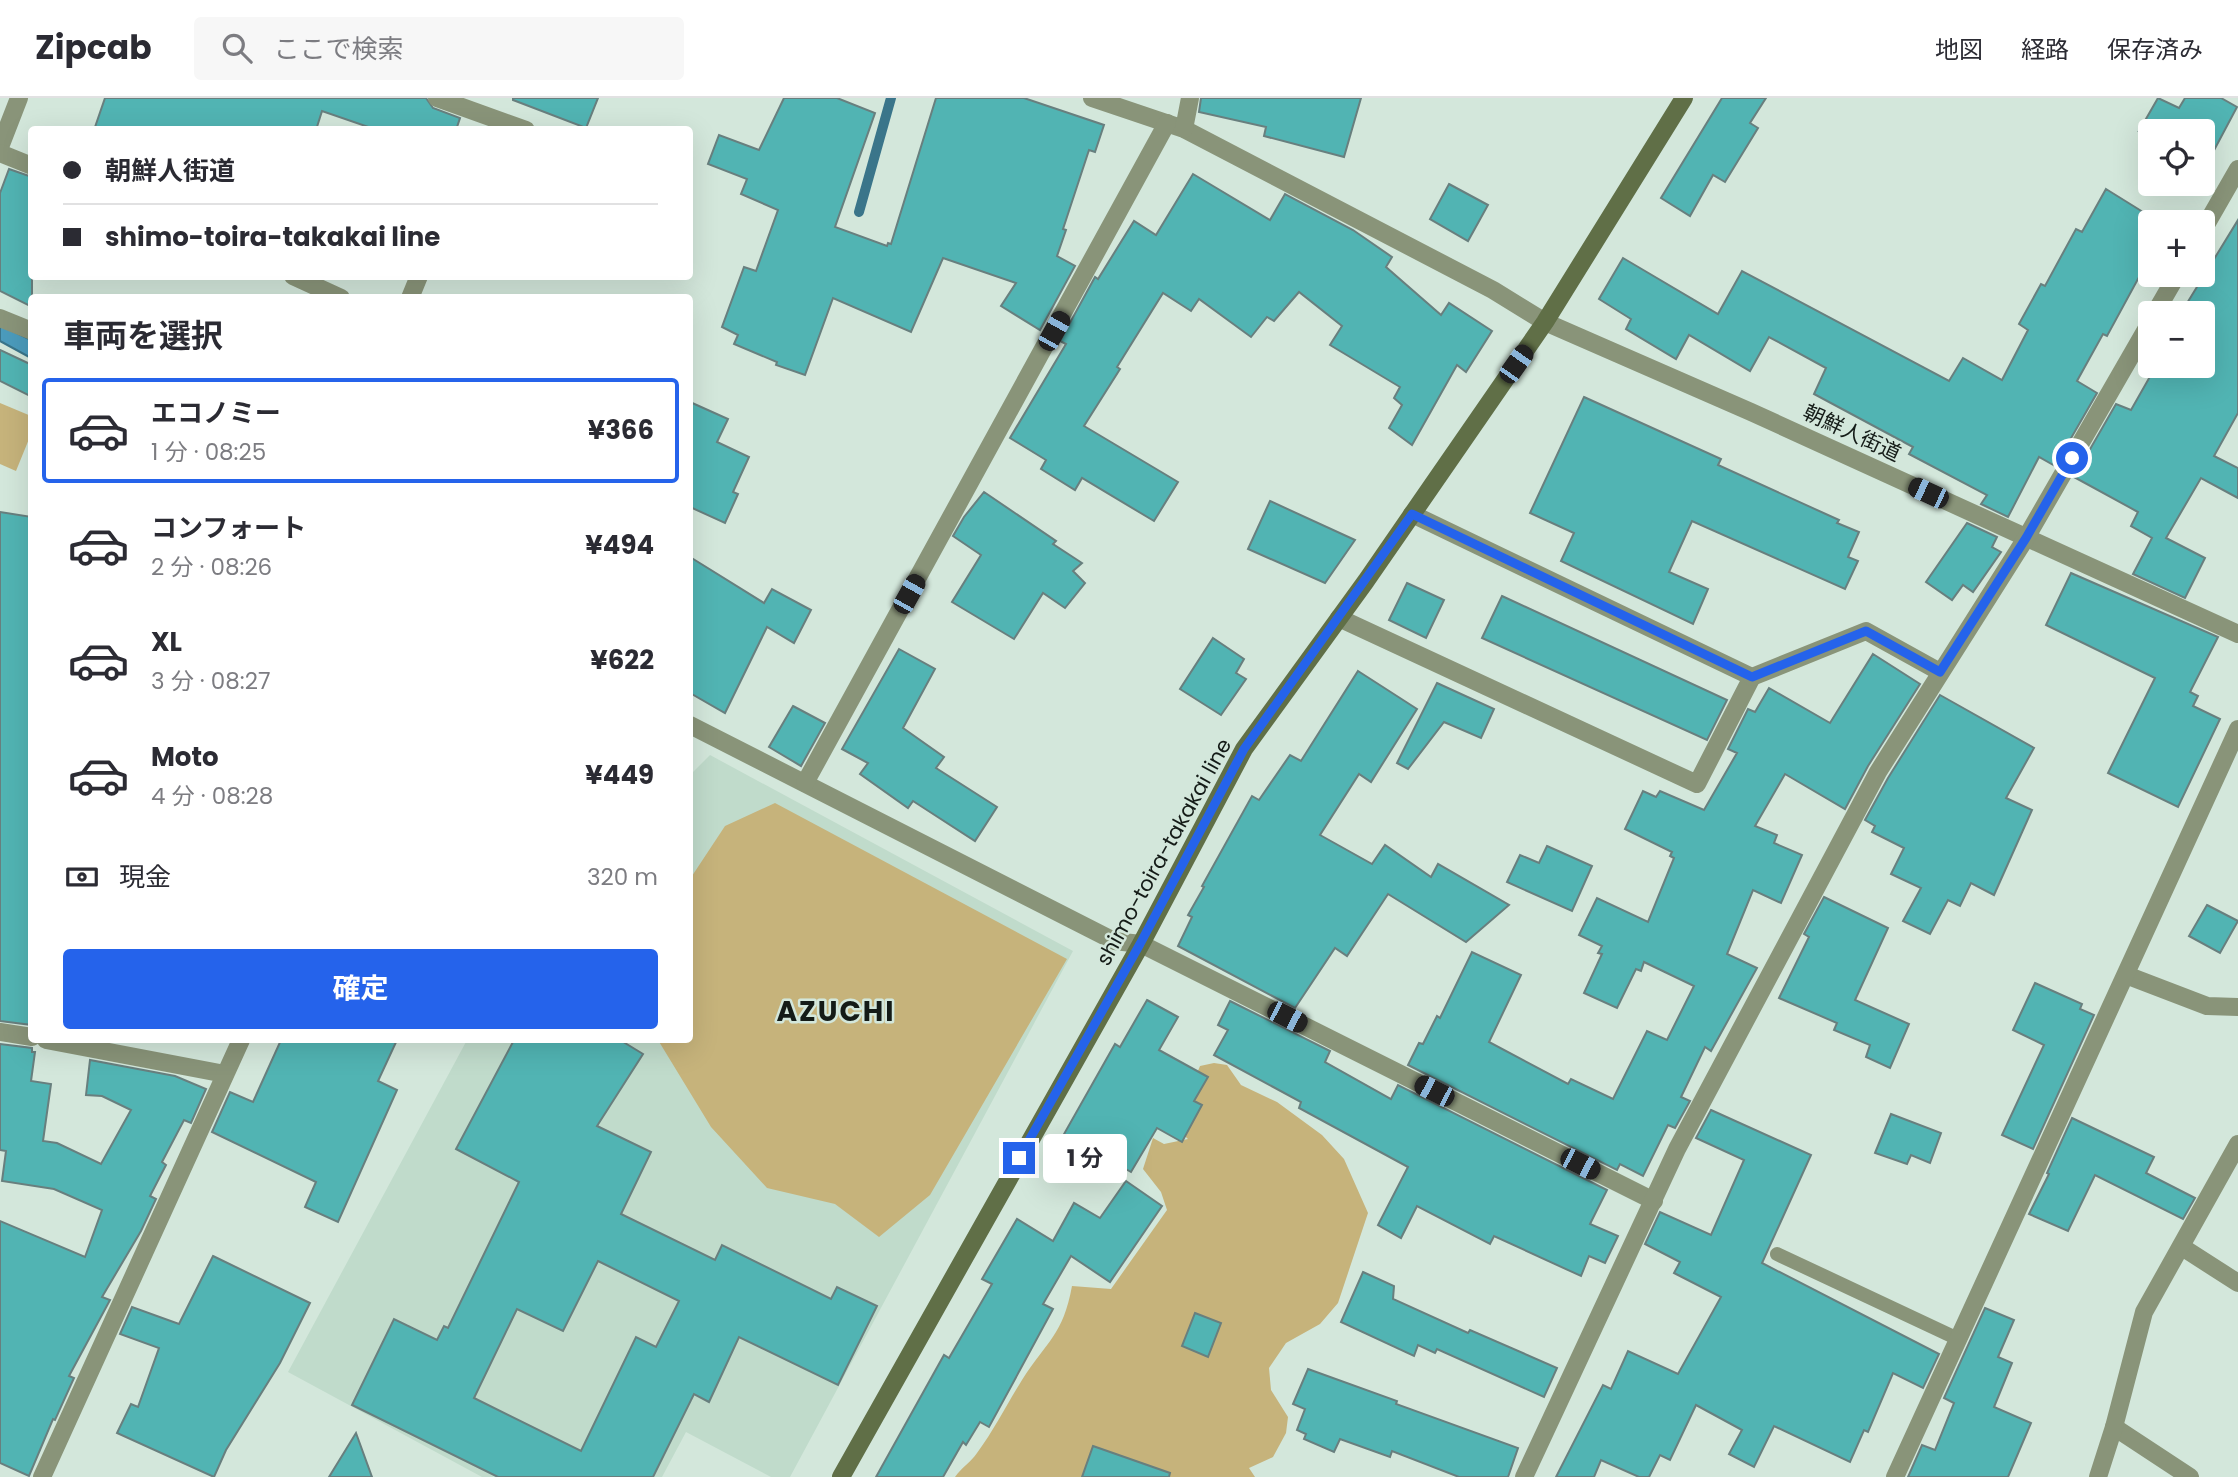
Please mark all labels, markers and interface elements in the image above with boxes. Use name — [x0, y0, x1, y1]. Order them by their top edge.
search box — [194, 17, 684, 80]
text: Zipcab — [35, 24, 152, 71]
icon: search — [218, 29, 256, 67]
text: ここで検索 — [274, 31, 404, 67]
text: 地図 — [1935, 33, 1983, 66]
text: 経路 — [2021, 33, 2069, 66]
text: 保存済み — [2107, 33, 2203, 66]
map controls — [2138, 119, 2215, 378]
button: locate — [2138, 119, 2215, 196]
text: 朝鮮人街道 — [105, 153, 235, 189]
button: + — [2138, 210, 2215, 287]
text: shimo-toira-takakai line — [105, 219, 440, 255]
button: − — [2138, 301, 2215, 378]
car — [1035, 308, 1074, 354]
text: 車両を選択 — [63, 313, 223, 358]
car — [1496, 341, 1537, 387]
text: エコノミー — [151, 395, 281, 431]
street label: 朝鮮人街道 — [1799, 397, 1906, 468]
icon: car — [67, 399, 130, 462]
text: ¥366 — [588, 412, 654, 448]
text: 1 分 · 08:25 — [151, 436, 266, 468]
route start — [2056, 442, 2088, 474]
car — [1905, 475, 1952, 511]
text: コンフォート — [151, 510, 306, 546]
icon: car — [67, 514, 130, 577]
text: ¥494 — [585, 527, 654, 563]
text: 2 分 · 08:26 — [151, 551, 272, 583]
car — [890, 571, 929, 617]
text: XL — [151, 624, 182, 660]
icon: car — [67, 629, 130, 692]
text: ¥622 — [590, 642, 654, 678]
text: 3 分 · 08:27 — [151, 665, 271, 697]
street label: shimo-toira-takakai line — [1089, 733, 1238, 971]
text: Moto — [151, 739, 219, 775]
icon: car — [67, 744, 130, 807]
text: ¥449 — [585, 757, 654, 793]
text: 4 分 · 08:28 — [151, 780, 273, 812]
icon: cash — [63, 858, 101, 896]
text: 現金 — [119, 859, 171, 895]
text: 320 m — [587, 861, 658, 893]
button: 確定 — [63, 949, 658, 1029]
district label: AZUCHI — [776, 992, 896, 1031]
car — [1264, 998, 1311, 1036]
car — [1411, 1072, 1458, 1110]
callout: 1 分 — [1044, 1134, 1128, 1182]
route end — [1003, 1142, 1035, 1174]
text: 1 分 — [1067, 1142, 1103, 1174]
car — [1557, 1145, 1604, 1183]

